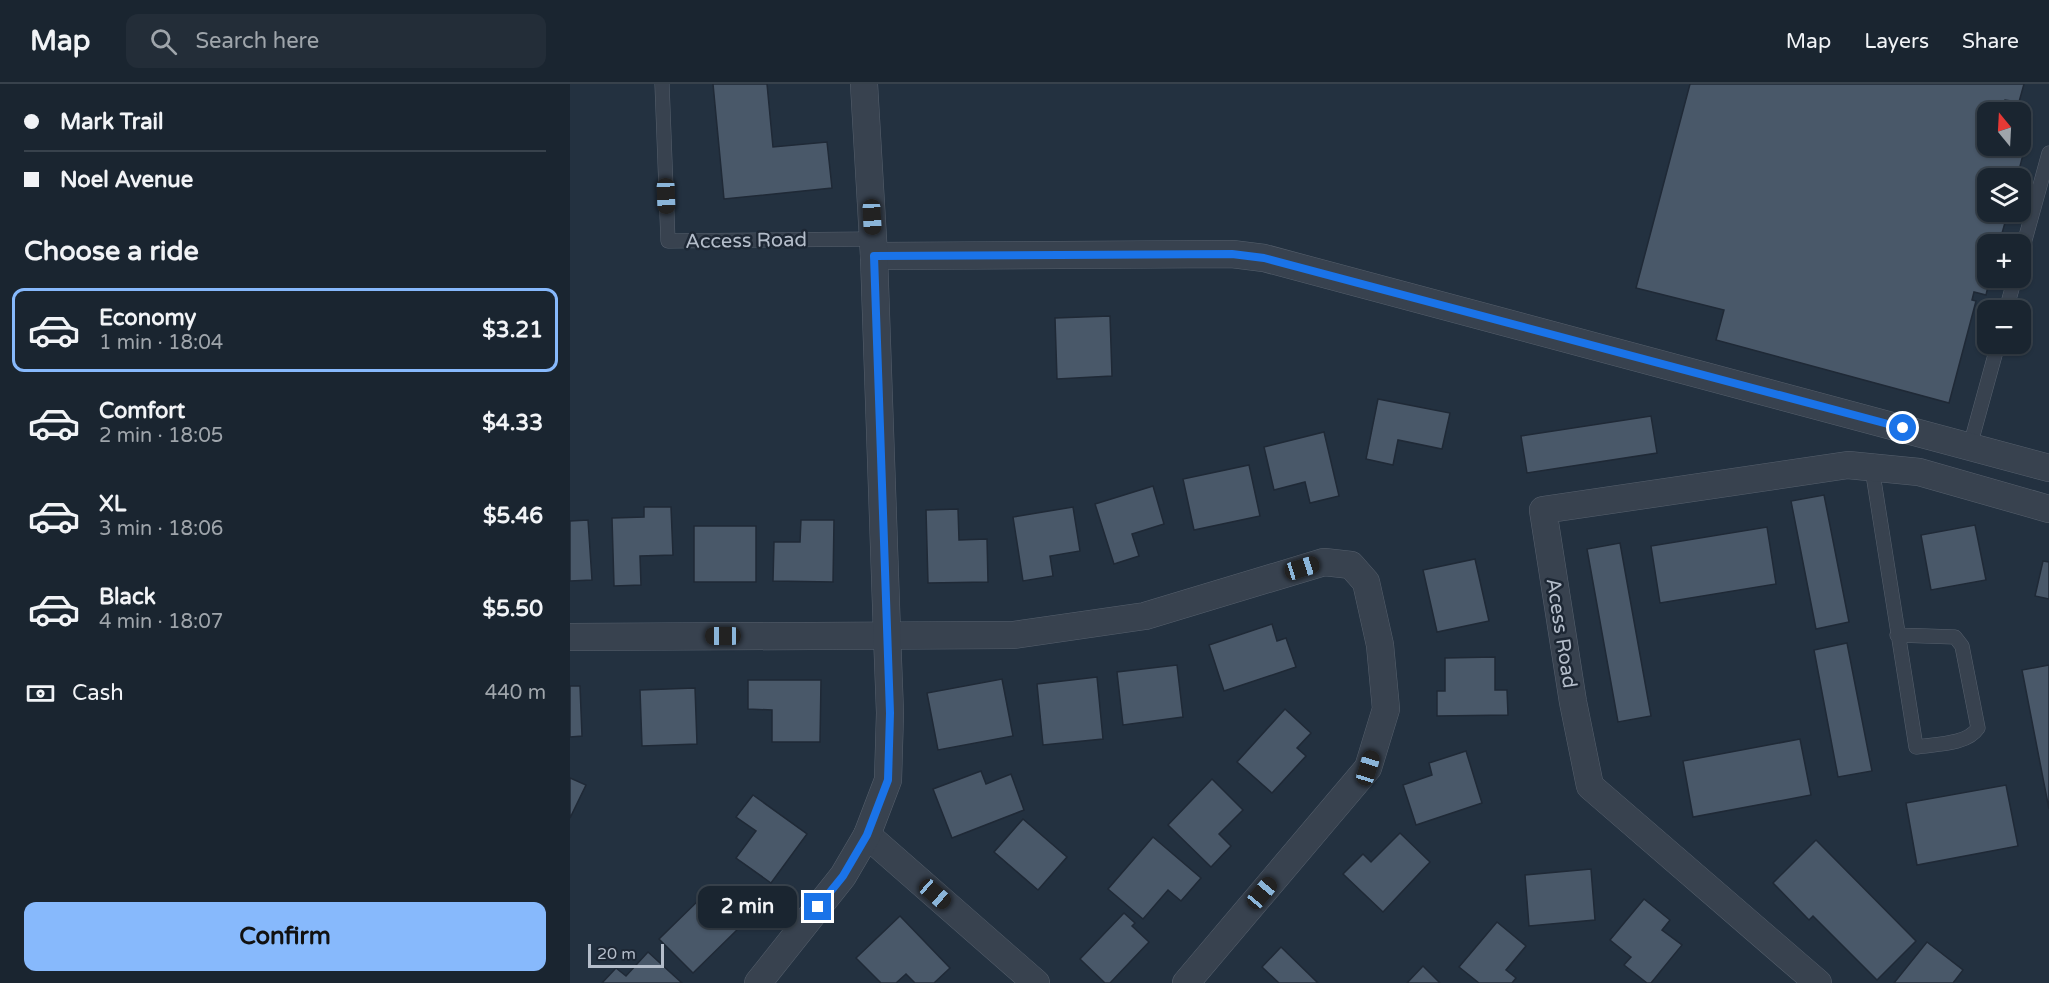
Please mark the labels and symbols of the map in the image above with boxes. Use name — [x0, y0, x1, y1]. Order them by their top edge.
north arrow — [1977, 102, 2031, 156]
car — [656, 178, 676, 214]
car — [862, 199, 882, 235]
street label: Access Road — [685, 228, 807, 254]
route start — [1889, 414, 1916, 441]
car — [1282, 554, 1322, 582]
street label: Acess Road — [1540, 576, 1582, 690]
car — [705, 627, 741, 645]
car — [1354, 748, 1382, 788]
car — [1244, 873, 1280, 913]
car — [916, 875, 954, 913]
callout: 2 min — [698, 886, 797, 928]
route end — [804, 893, 831, 920]
scale bar — [588, 941, 664, 968]

